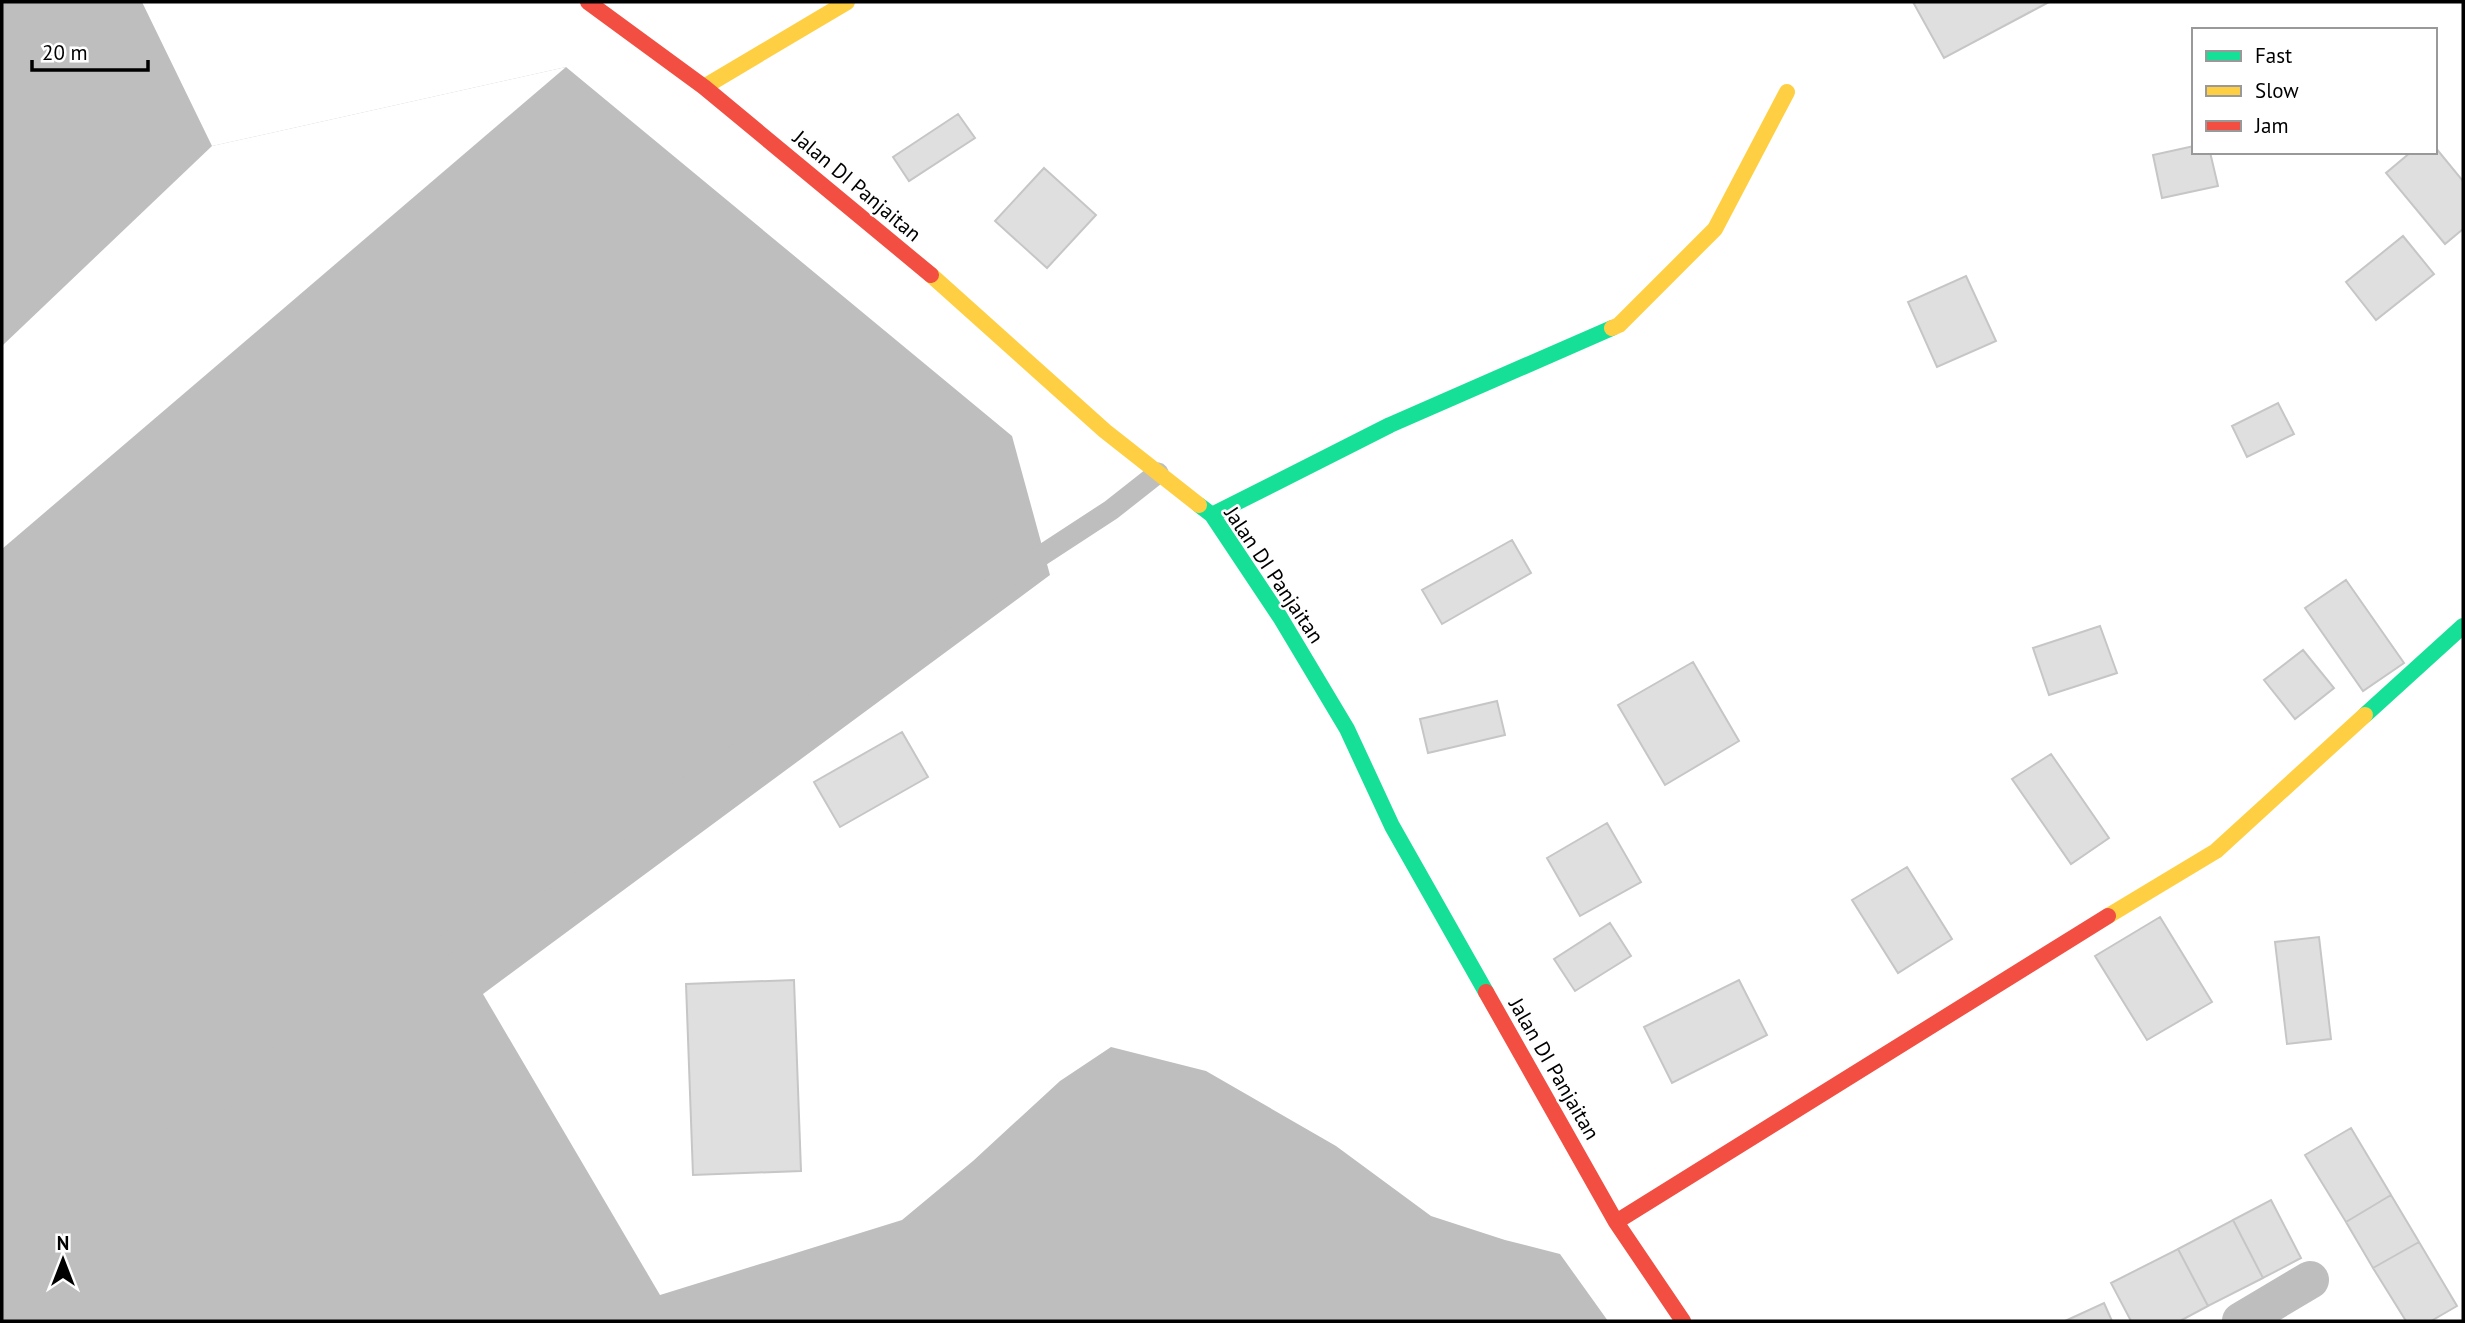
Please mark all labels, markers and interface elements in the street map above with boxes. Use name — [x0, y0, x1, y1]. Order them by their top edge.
scale bar — [32, 28, 147, 72]
legend — [2192, 28, 2437, 154]
text: 20 m — [42, 39, 88, 66]
text: Fast — [2255, 42, 2292, 69]
text: Slow — [2255, 77, 2299, 104]
text: Jam — [2254, 112, 2289, 139]
street label: Jalan DI Panjaitan — [787, 123, 927, 247]
street label: Jalan DI Panjaitan — [1218, 500, 1330, 648]
street label: Jalan DI Panjaitan — [1502, 992, 1606, 1144]
north arrow — [28, 1225, 98, 1295]
text: N — [57, 1231, 69, 1255]

